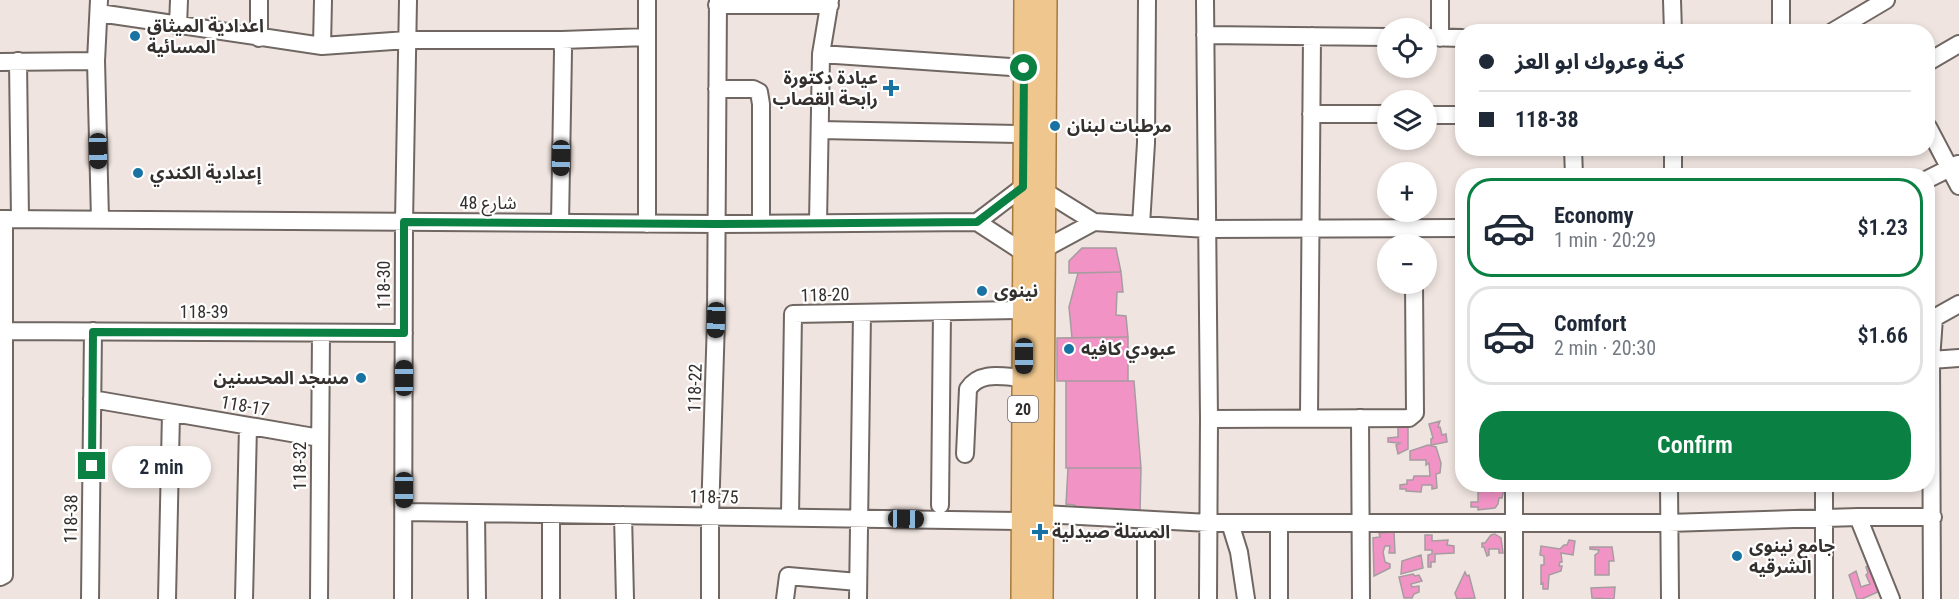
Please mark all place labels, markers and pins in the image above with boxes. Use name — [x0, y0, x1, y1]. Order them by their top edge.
place label: اعدادية الميثاق المسائية — [147, 15, 264, 57]
marker: اعدادية الميثاق المسائية — [128, 29, 142, 43]
place label: عيادة دكتورة رابحة القصاب — [773, 67, 878, 110]
marker: عيادة دكتورة رابحة القصاب — [882, 79, 900, 97]
place label: مرطبات لبنان — [1067, 115, 1172, 137]
marker: مرطبات لبنان — [1048, 119, 1062, 133]
place label: إعدادية الكندي — [150, 162, 262, 187]
marker: إعدادية الكندي — [131, 166, 145, 180]
place label: نينوى — [994, 280, 1038, 301]
marker: نينوى — [975, 284, 989, 298]
place label: عبودي كافيه — [1081, 338, 1176, 363]
marker: عبودي كافيه — [1062, 342, 1076, 356]
place label: مسجد المحسنين — [214, 367, 349, 388]
marker: مسجد المحسنين — [354, 371, 368, 385]
place label: المسلة صيدلية — [1052, 521, 1170, 542]
marker: المسلة صيدلية — [1033, 525, 1047, 539]
place label: جامع نينوى الشرقيه — [1749, 535, 1835, 578]
marker: جامع نينوى الشرقيه — [1730, 549, 1744, 563]

